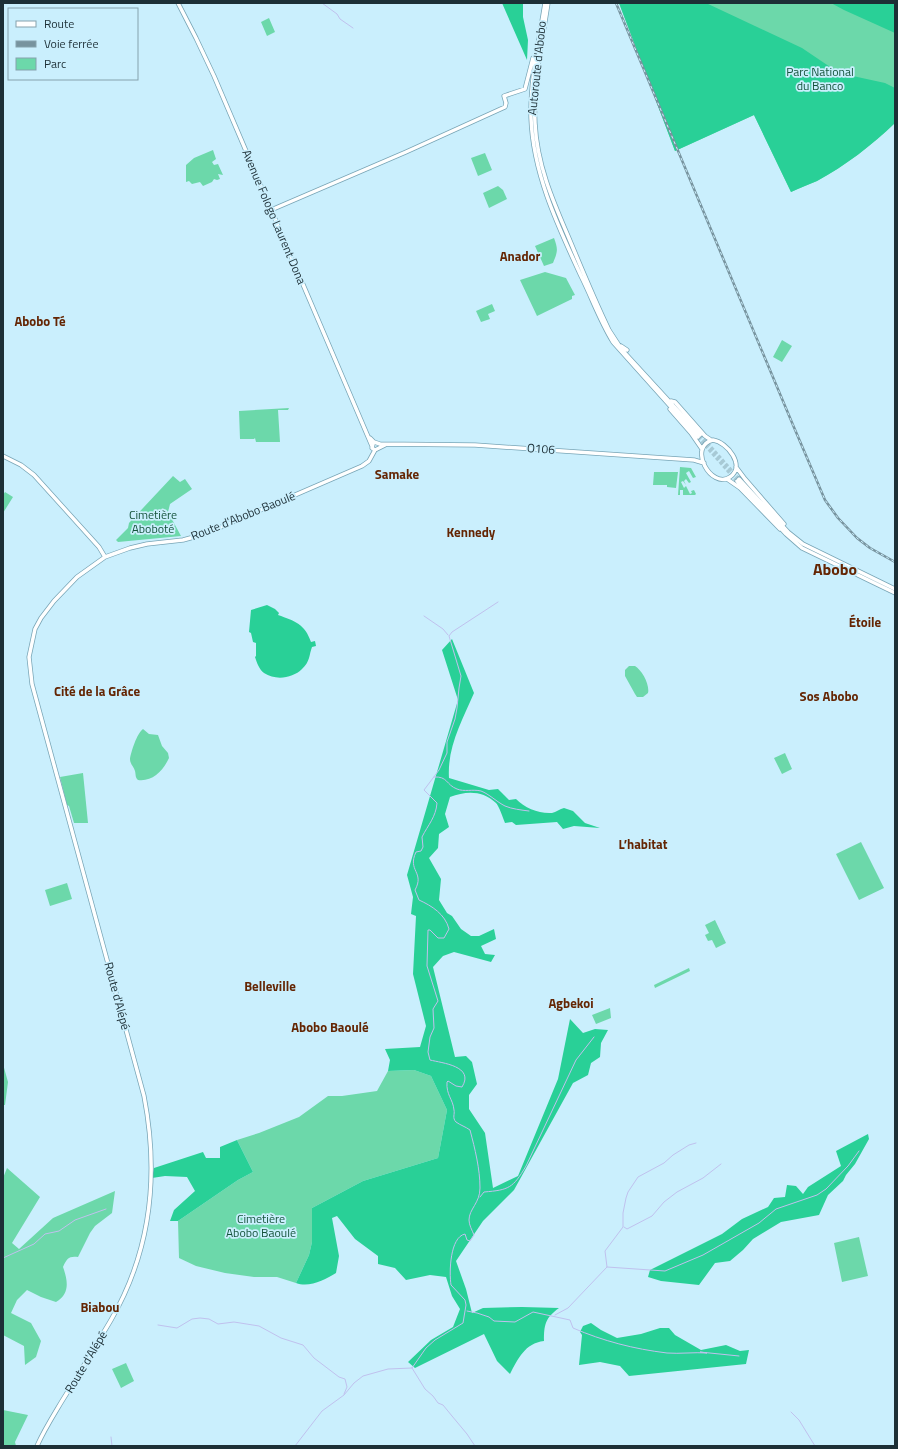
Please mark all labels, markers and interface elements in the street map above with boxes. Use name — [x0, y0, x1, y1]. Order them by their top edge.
legend — [8, 8, 138, 80]
text: Route — [44, 14, 74, 33]
street label: Autoroute d'Abobo — [522, 20, 551, 116]
text: Voie ferrée — [44, 34, 99, 53]
text: Parc — [44, 54, 66, 73]
park label: Parc National du Banco — [786, 62, 854, 95]
street label: Avenue Fologo Laurent Dona — [237, 146, 312, 287]
district label: Anador — [500, 246, 540, 266]
district label: Abobo Té — [14, 311, 66, 331]
street label: O106 — [526, 438, 556, 459]
district label: Samake — [375, 464, 420, 484]
street label: Route d'Abobo Baoulé — [188, 486, 298, 545]
park label: Cimetière Aboboté — [129, 505, 177, 538]
district label: Kennedy — [447, 522, 496, 542]
district label: Abobo — [813, 557, 857, 581]
district label: Étoile — [849, 612, 882, 632]
district label: Cité de la Grâce — [54, 681, 140, 701]
district label: Sos Abobo — [800, 686, 858, 706]
district label: L’habitat — [619, 834, 668, 854]
street label: Route d'Alépé — [99, 960, 136, 1032]
district label: Belleville — [244, 976, 296, 996]
district label: Agbekoi — [548, 993, 594, 1013]
district label: Abobo Baoulé — [291, 1017, 369, 1037]
park label: Cimetière Abobo Baoulé — [226, 1209, 296, 1242]
district label: Biabou — [80, 1297, 120, 1317]
street label: Route d'Alépé — [60, 1327, 112, 1396]

